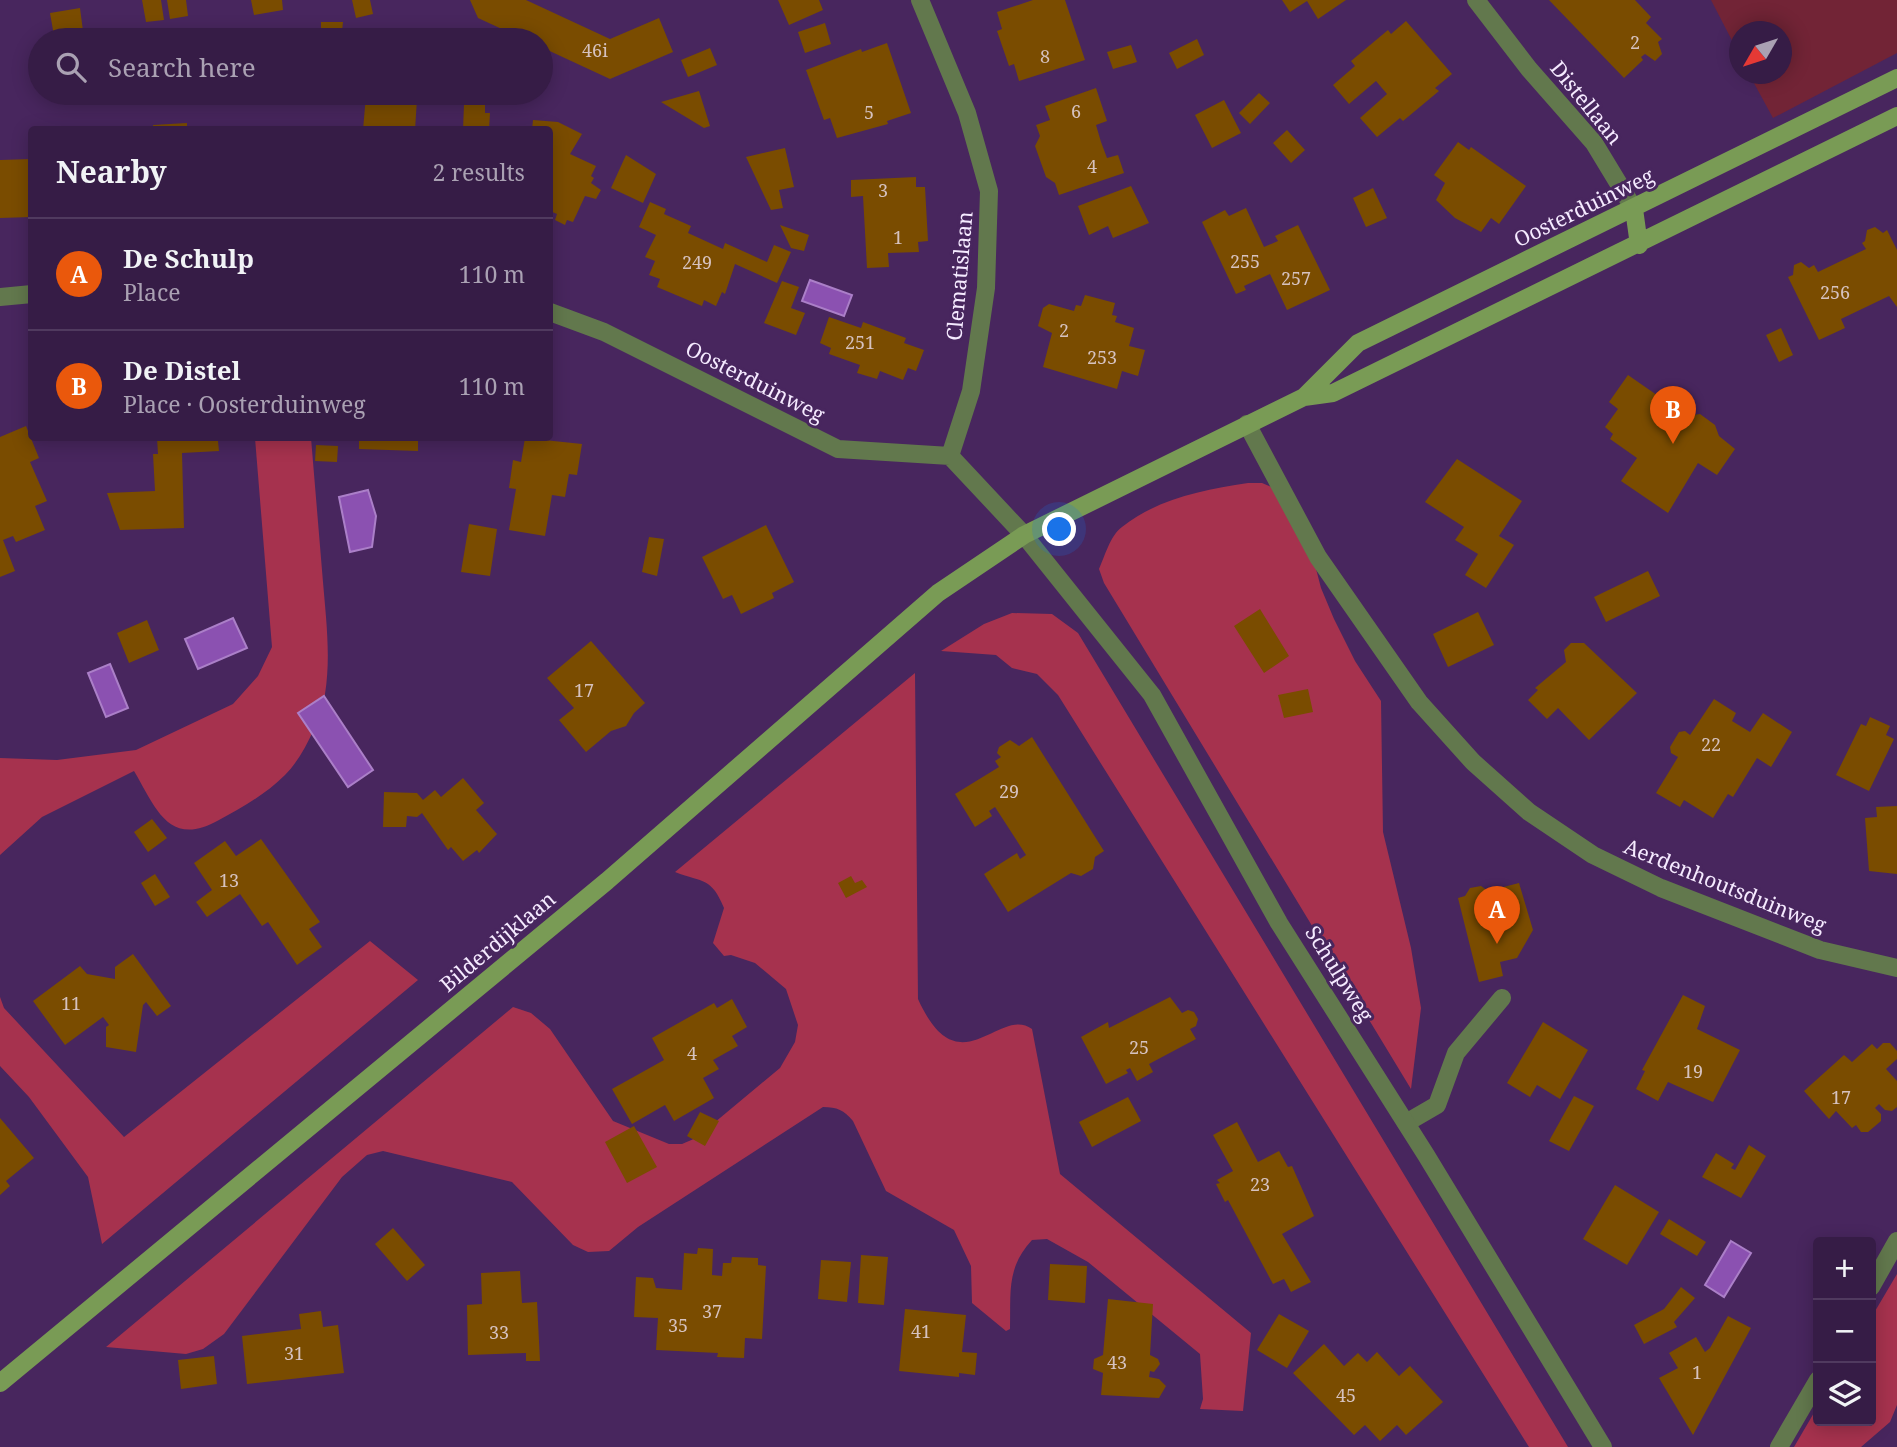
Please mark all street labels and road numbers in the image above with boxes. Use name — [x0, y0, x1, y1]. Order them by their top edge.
street label: Distellaan — [1544, 55, 1629, 150]
street label: Oosterduinweg — [1509, 161, 1659, 253]
street label: Clematislaan — [939, 210, 979, 342]
street label: Oosterduinweg — [681, 334, 831, 429]
street label: Aerdenhoutsduinweg — [1620, 832, 1831, 939]
street label: Bilderdijklaan — [434, 885, 561, 998]
street label: Schulpweg — [1299, 920, 1381, 1027]

